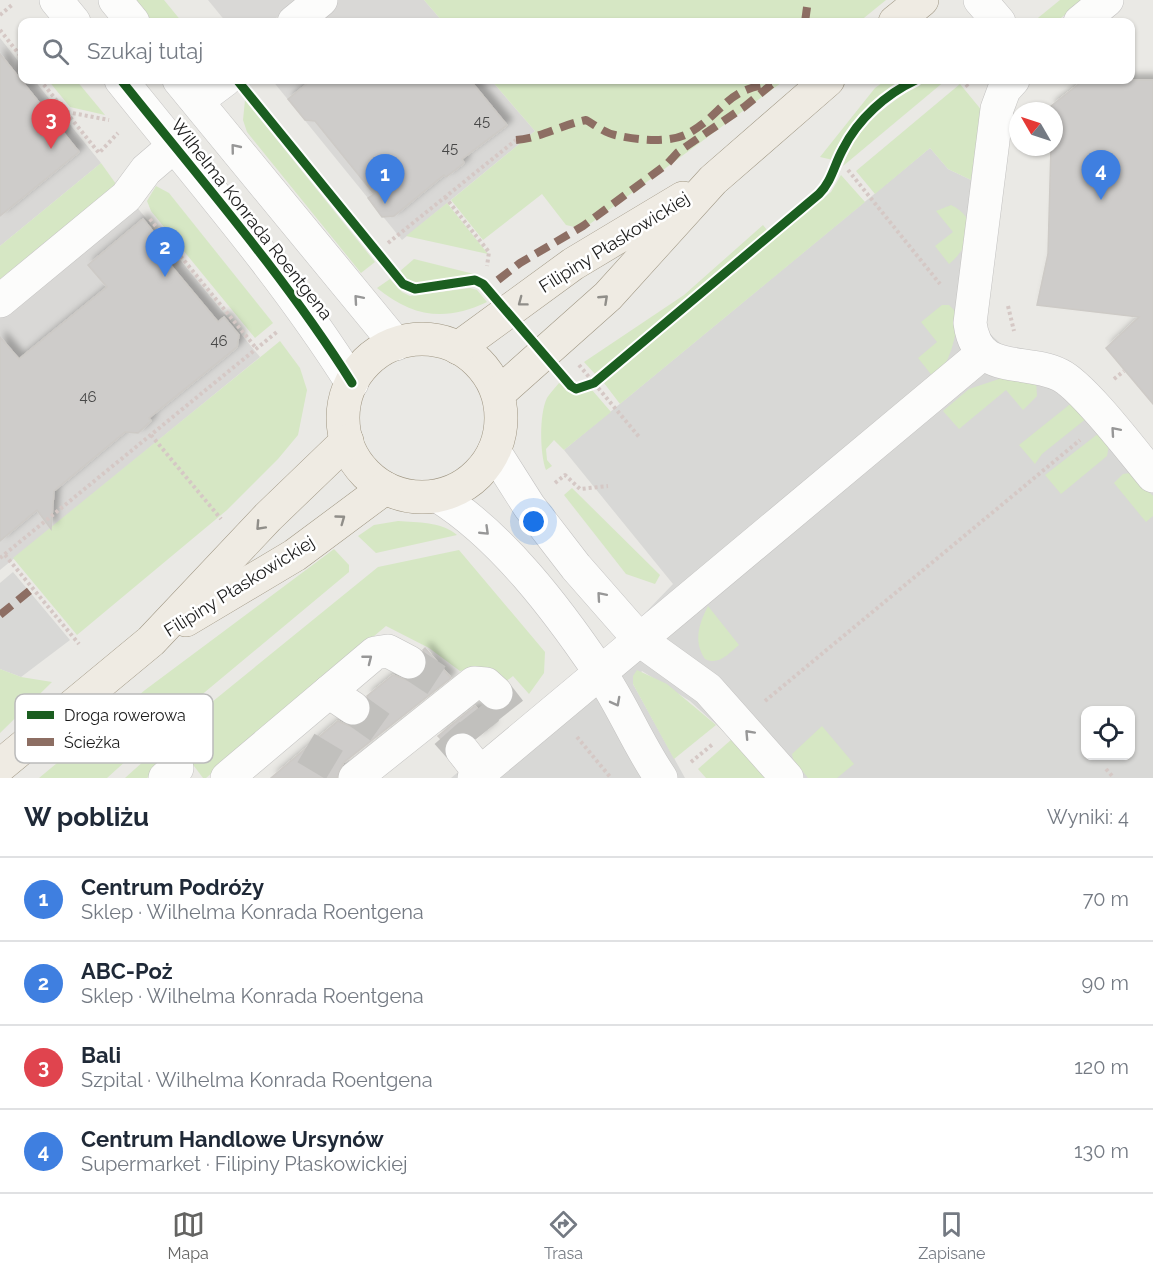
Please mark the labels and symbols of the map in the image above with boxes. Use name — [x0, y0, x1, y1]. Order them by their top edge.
pin: 3 — [32, 100, 70, 149]
north arrow — [1009, 102, 1063, 156]
house number: 45 — [474, 112, 490, 130]
street label: Wilhelma Konrada Roentgena — [167, 114, 337, 324]
house number: 45 — [442, 139, 458, 157]
one-way arrow — [231, 144, 242, 155]
pin: 4 — [1082, 150, 1120, 200]
pin: 1 — [366, 154, 404, 204]
street label: Filipiny Płaskowickiej — [535, 187, 693, 297]
pin: 2 — [146, 228, 184, 277]
one-way arrow — [354, 295, 365, 306]
one-way arrow — [518, 295, 529, 306]
one-way arrow — [597, 295, 608, 306]
house number: 46 — [210, 332, 228, 350]
house number: 46 — [79, 388, 97, 406]
one-way arrow — [1111, 428, 1122, 438]
your location — [519, 507, 548, 536]
one-way arrow — [335, 515, 346, 526]
one-way arrow — [256, 519, 267, 530]
one-way arrow — [478, 524, 488, 535]
street label: Filipiny Płaskowickiej — [160, 531, 318, 641]
one-way arrow — [598, 592, 609, 603]
one-way arrow — [361, 655, 372, 666]
legend — [15, 694, 213, 763]
one-way arrow — [608, 696, 620, 707]
text: Droga rowerowa — [64, 706, 186, 725]
one-way arrow — [746, 730, 757, 741]
text: Ścieżka — [64, 732, 120, 752]

